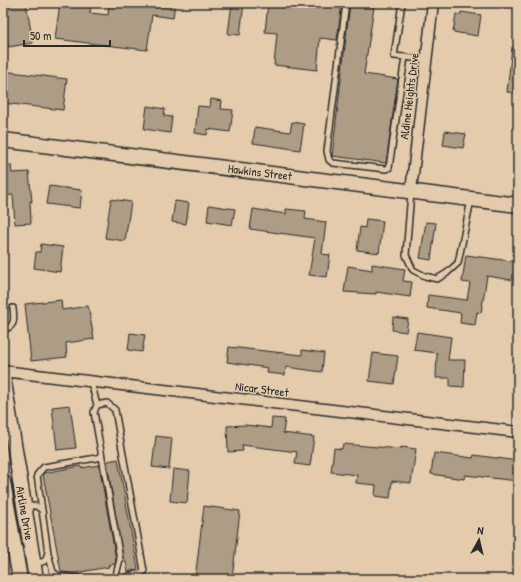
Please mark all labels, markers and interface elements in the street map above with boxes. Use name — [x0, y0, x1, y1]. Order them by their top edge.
scale bar — [24, 22, 110, 48]
text: 50 m — [30, 27, 51, 44]
street label: Aldine Heights Drive — [395, 52, 423, 140]
street label: Hawkins Street — [227, 160, 294, 184]
street label: Nicar Street — [234, 377, 291, 401]
street label: Airline Drive — [12, 485, 38, 542]
north arrow — [459, 520, 499, 560]
text: N — [477, 523, 484, 537]

